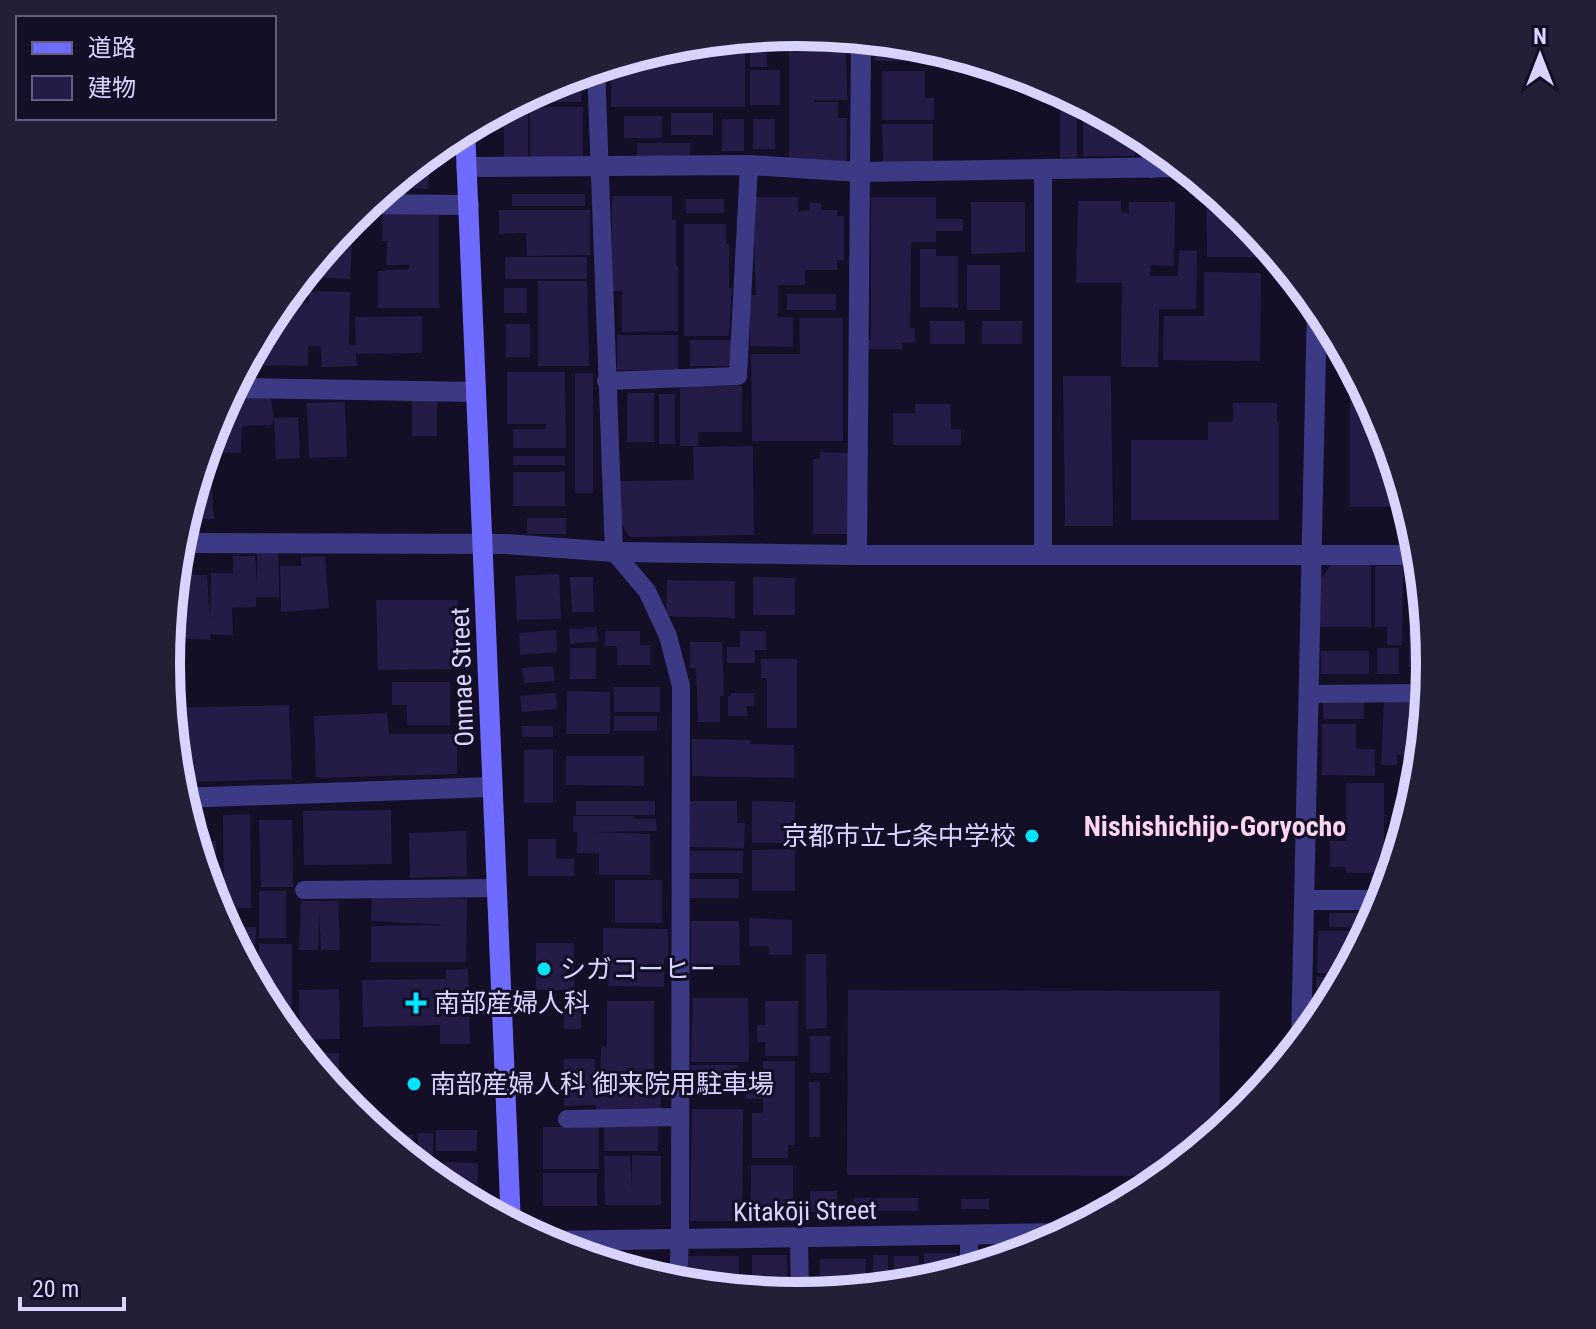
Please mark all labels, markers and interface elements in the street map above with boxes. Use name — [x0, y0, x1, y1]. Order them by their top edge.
legend — [16, 16, 276, 120]
north arrow — [1500, 16, 1580, 96]
text: N — [1533, 24, 1547, 49]
text: 道路 — [88, 34, 136, 62]
text: 建物 — [88, 74, 136, 102]
street label: Onmae Street — [445, 607, 479, 747]
district label: Nishishichijo-Goryocho — [1084, 810, 1346, 843]
place label: 京都市立七条中学校 — [782, 821, 1016, 851]
marker: 京都市立七条中学校 — [1023, 827, 1041, 845]
place label: シガコーヒー — [560, 954, 716, 984]
marker: シガコーヒー — [535, 960, 553, 978]
place label: 南部産婦人科 — [434, 988, 590, 1018]
marker: 南部産婦人科 — [405, 992, 427, 1014]
place label: 南部産婦人科 御来院用駐車場 — [430, 1069, 774, 1099]
marker: 南部産婦人科 御来院用駐車場 — [405, 1075, 423, 1093]
street label: Kitakōji Street — [733, 1195, 877, 1227]
scale bar — [20, 1261, 124, 1311]
text: 20 m — [32, 1275, 79, 1303]

